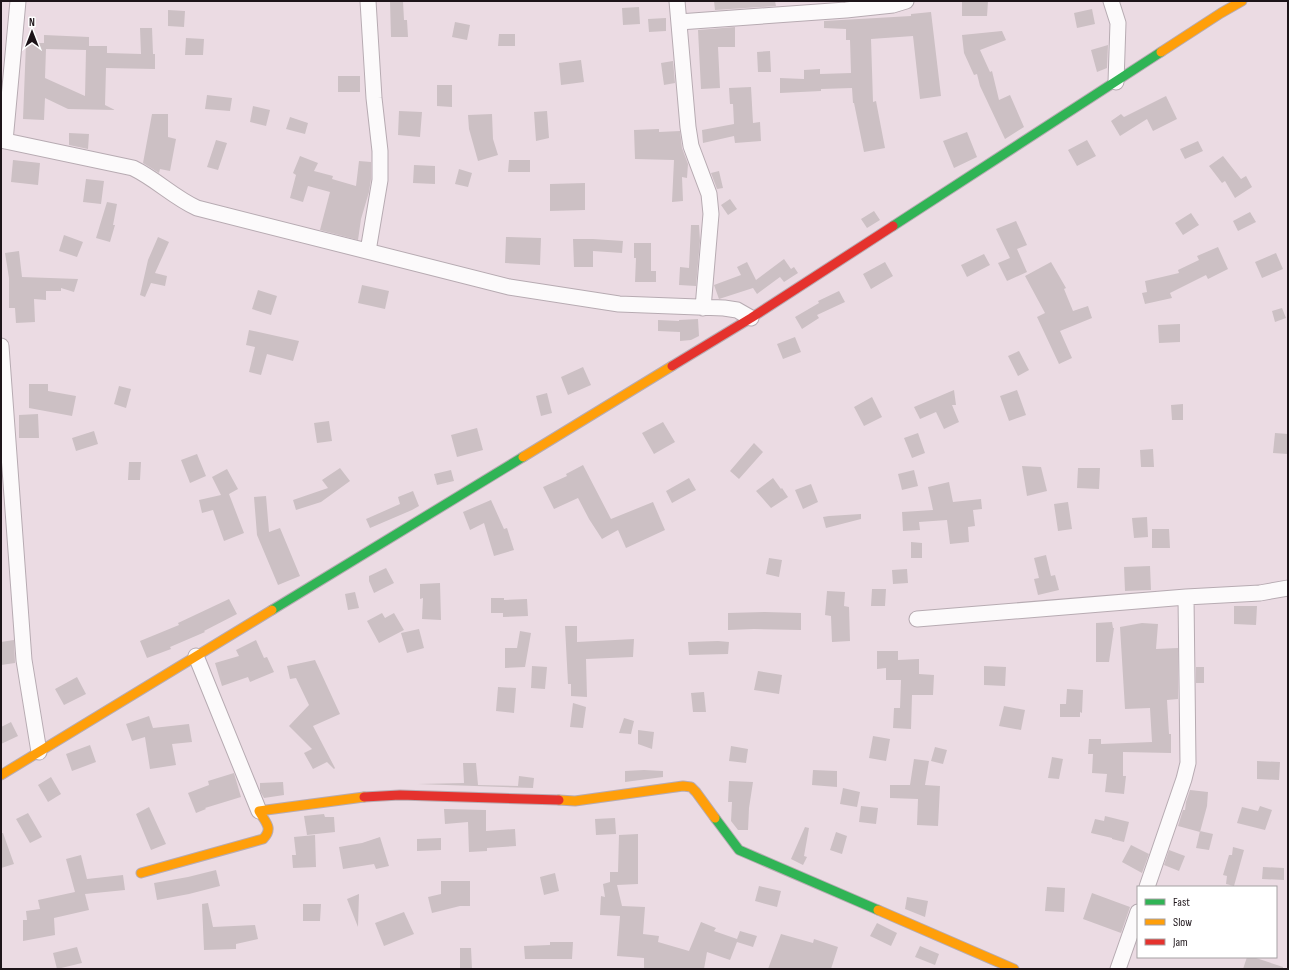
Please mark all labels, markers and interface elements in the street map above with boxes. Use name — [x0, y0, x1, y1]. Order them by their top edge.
north arrow — [12, 12, 52, 52]
text: N — [29, 16, 35, 29]
legend — [1137, 886, 1277, 958]
text: Fast — [1173, 895, 1190, 910]
text: Slow — [1173, 915, 1192, 930]
text: Jam — [1172, 935, 1188, 950]

